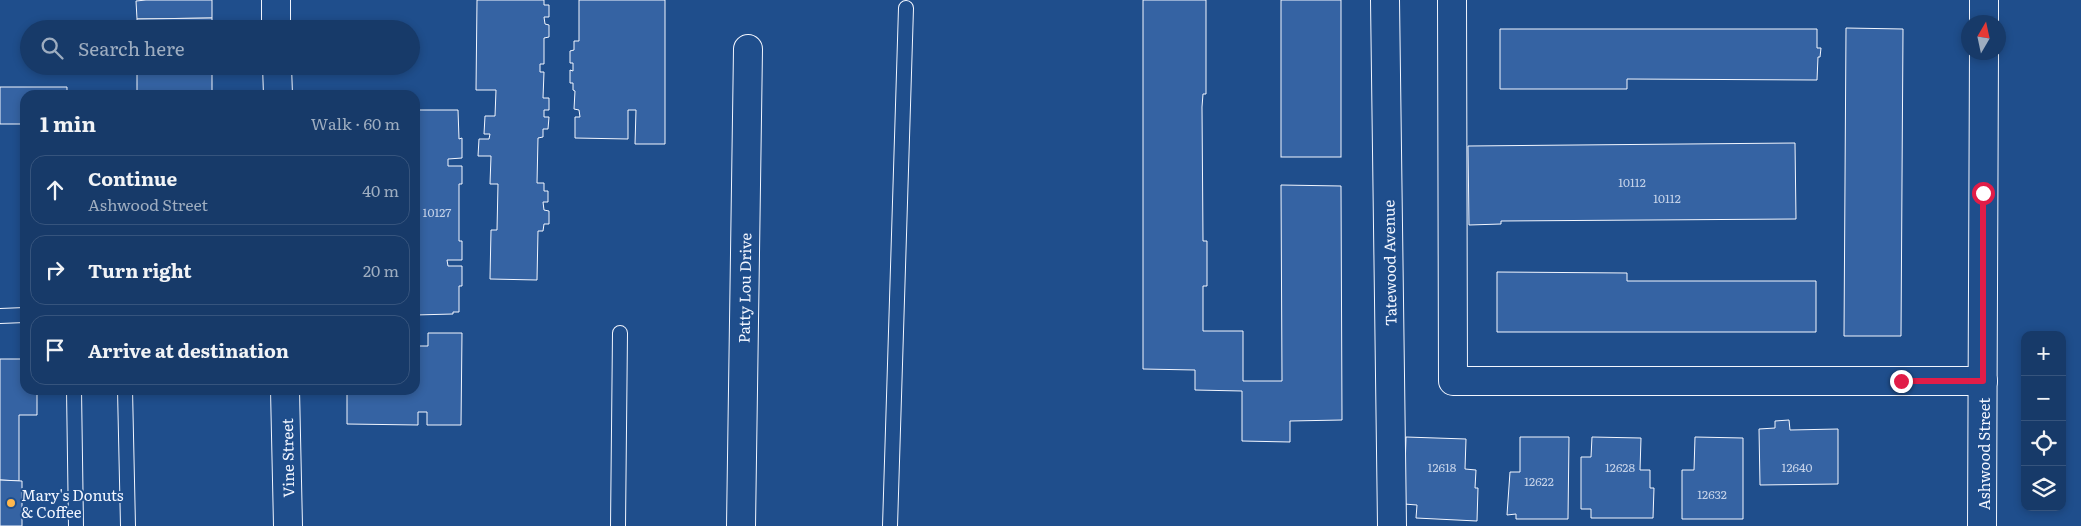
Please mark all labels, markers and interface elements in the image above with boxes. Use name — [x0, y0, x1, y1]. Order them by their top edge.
north arrow — [1961, 15, 2006, 60]
search box — [20, 20, 420, 75]
icon: search — [38, 34, 66, 62]
text: Search here — [78, 34, 185, 62]
text: 1 min — [40, 107, 96, 138]
text: Walk · 60 m — [311, 111, 400, 135]
text: Continue — [88, 164, 177, 192]
house number: 10112 — [1618, 173, 1646, 191]
icon: ahead — [41, 176, 69, 204]
text: 40 m — [362, 178, 399, 202]
route start — [1972, 182, 1995, 205]
house number: 10112 — [1653, 189, 1681, 207]
text: Ashwood Street — [88, 192, 208, 216]
street label: Tatewood Avenue — [1376, 199, 1402, 326]
house number: 10127 — [423, 203, 451, 221]
street label: Patty Lou Drive — [732, 232, 756, 343]
icon: right — [41, 256, 69, 284]
text: Turn right — [88, 256, 192, 284]
text: 20 m — [363, 258, 399, 282]
map controls — [2021, 331, 2066, 511]
button: + — [2021, 331, 2066, 376]
icon: arrive — [41, 336, 69, 364]
text: Arrive at destination — [88, 336, 289, 364]
route end — [1890, 370, 1913, 393]
button: − — [2021, 376, 2066, 421]
street label: Ashwood Street — [1972, 398, 1995, 510]
street label: Vine Street — [275, 418, 299, 498]
button: locate — [2021, 421, 2066, 466]
house number: 12618 — [1428, 458, 1457, 476]
house number: 12628 — [1605, 458, 1635, 476]
house number: 12640 — [1782, 458, 1813, 476]
button: layers — [2021, 466, 2066, 511]
house number: 12622 — [1524, 472, 1554, 490]
place label: Mary's Donuts & Coffee — [21, 483, 124, 523]
house number: 12632 — [1697, 485, 1727, 503]
marker: Mary's Donuts & Coffee — [5, 497, 17, 509]

